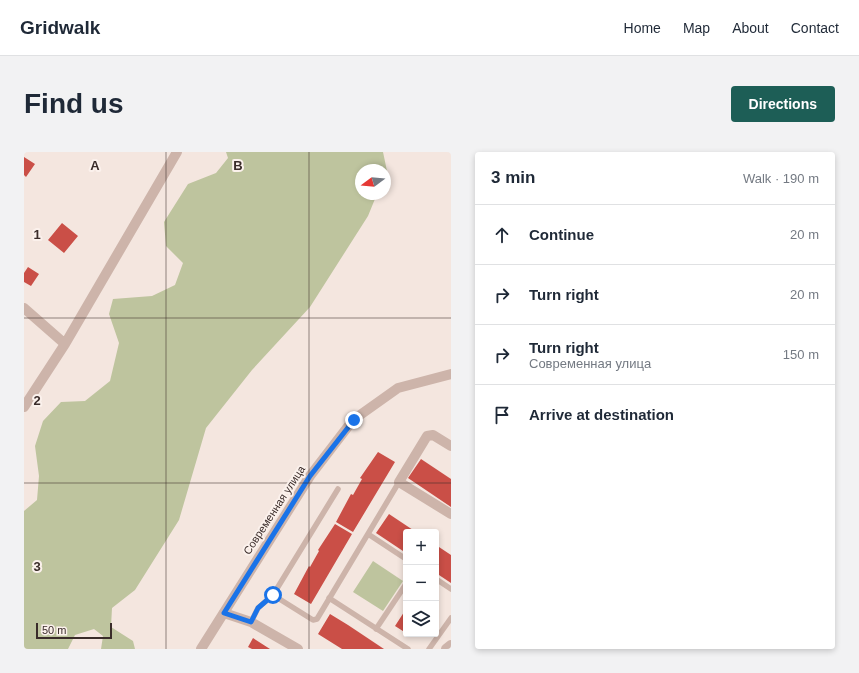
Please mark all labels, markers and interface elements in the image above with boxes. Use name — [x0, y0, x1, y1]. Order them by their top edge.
text: Gridwalk — [20, 17, 100, 38]
text: Home — [624, 20, 661, 36]
text: Map — [683, 20, 710, 36]
text: About — [732, 20, 769, 36]
text: Contact — [791, 20, 839, 36]
button: Directions — [731, 86, 835, 122]
text: Find us — [24, 88, 124, 119]
text: A — [90, 158, 100, 173]
text: B — [233, 158, 243, 173]
north arrow — [355, 164, 391, 200]
text: 3 min — [491, 168, 535, 187]
text: Walk · 190 m — [743, 171, 819, 186]
icon: ahead — [491, 224, 513, 246]
text: Continue — [529, 226, 594, 243]
text: 1 — [33, 227, 41, 242]
text: 20 m — [790, 227, 819, 242]
icon: right — [491, 284, 513, 306]
text: Turn right — [529, 286, 599, 303]
text: 20 m — [790, 287, 819, 302]
text: Turn right — [529, 339, 599, 356]
icon: right — [491, 344, 513, 366]
text: 150 m — [783, 347, 819, 362]
text: Современная улица — [529, 356, 651, 371]
text: 2 — [33, 393, 41, 408]
icon: arrive — [491, 404, 513, 426]
text: Arrive at destination — [529, 406, 674, 423]
route end — [345, 411, 363, 429]
street label: Современная улица — [241, 463, 308, 557]
map controls — [403, 529, 439, 637]
button: + — [403, 529, 439, 565]
text: 3 — [33, 559, 41, 574]
button: − — [403, 565, 439, 601]
route start — [264, 586, 282, 604]
button: layers — [403, 601, 439, 637]
scale bar — [36, 621, 112, 640]
text: 50 m — [42, 624, 66, 636]

